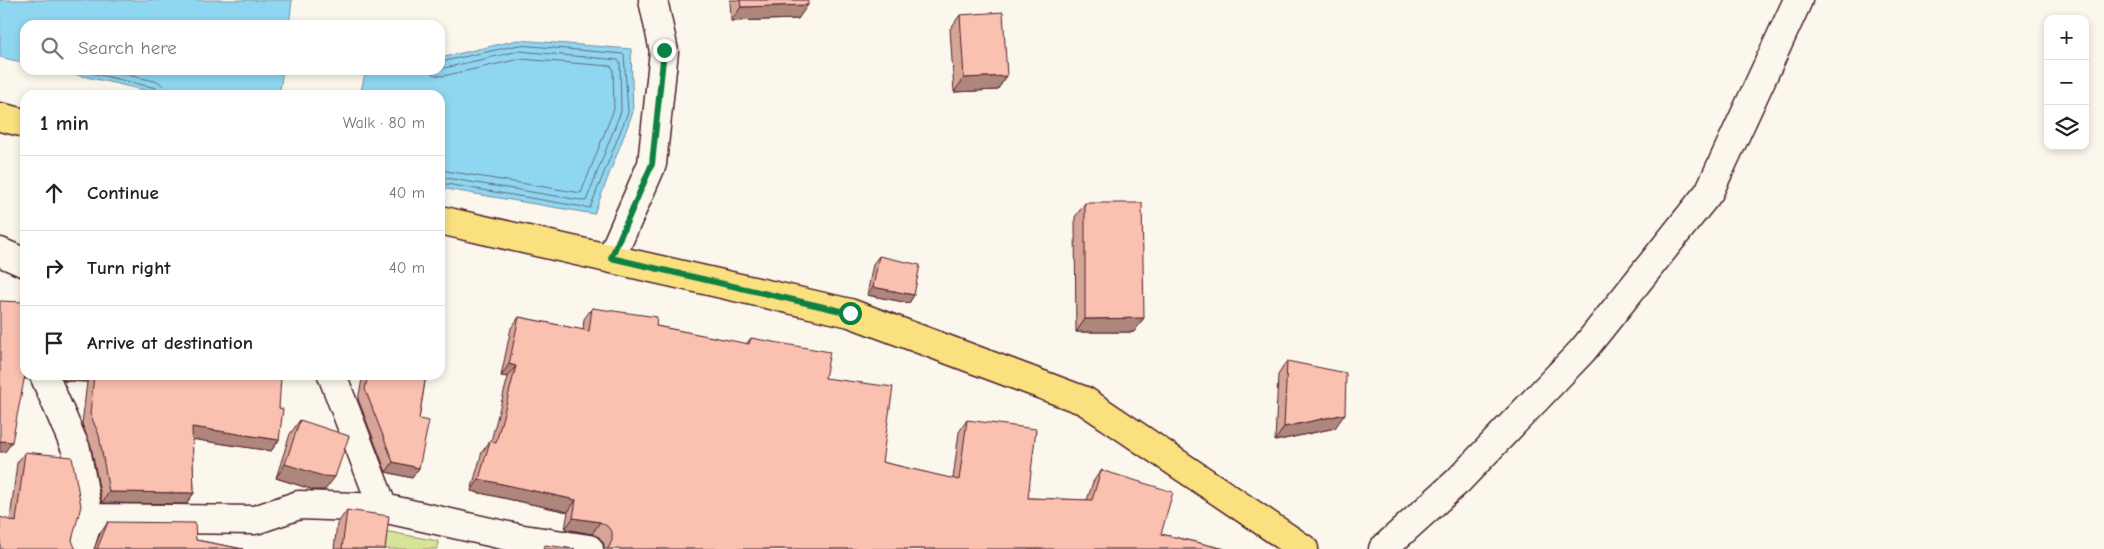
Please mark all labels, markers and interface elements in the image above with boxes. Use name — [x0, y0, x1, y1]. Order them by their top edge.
map controls — [2044, 15, 2089, 150]
button: + — [2044, 15, 2089, 60]
search box — [20, 20, 445, 75]
icon: search — [38, 34, 66, 62]
text: Search here — [78, 37, 177, 59]
route end — [653, 39, 676, 62]
button: − — [2044, 60, 2089, 105]
button: layers — [2044, 105, 2089, 150]
text: 1 min — [40, 111, 89, 135]
text: Walk · 80 m — [343, 114, 425, 132]
icon: ahead — [40, 179, 68, 207]
text: Continue — [87, 182, 159, 204]
text: 40 m — [389, 184, 425, 202]
icon: right — [40, 254, 68, 282]
text: Turn right — [87, 257, 171, 279]
text: 40 m — [389, 259, 425, 277]
route start — [839, 302, 862, 325]
icon: arrive — [40, 329, 68, 357]
text: Arrive at destination — [87, 332, 253, 354]

